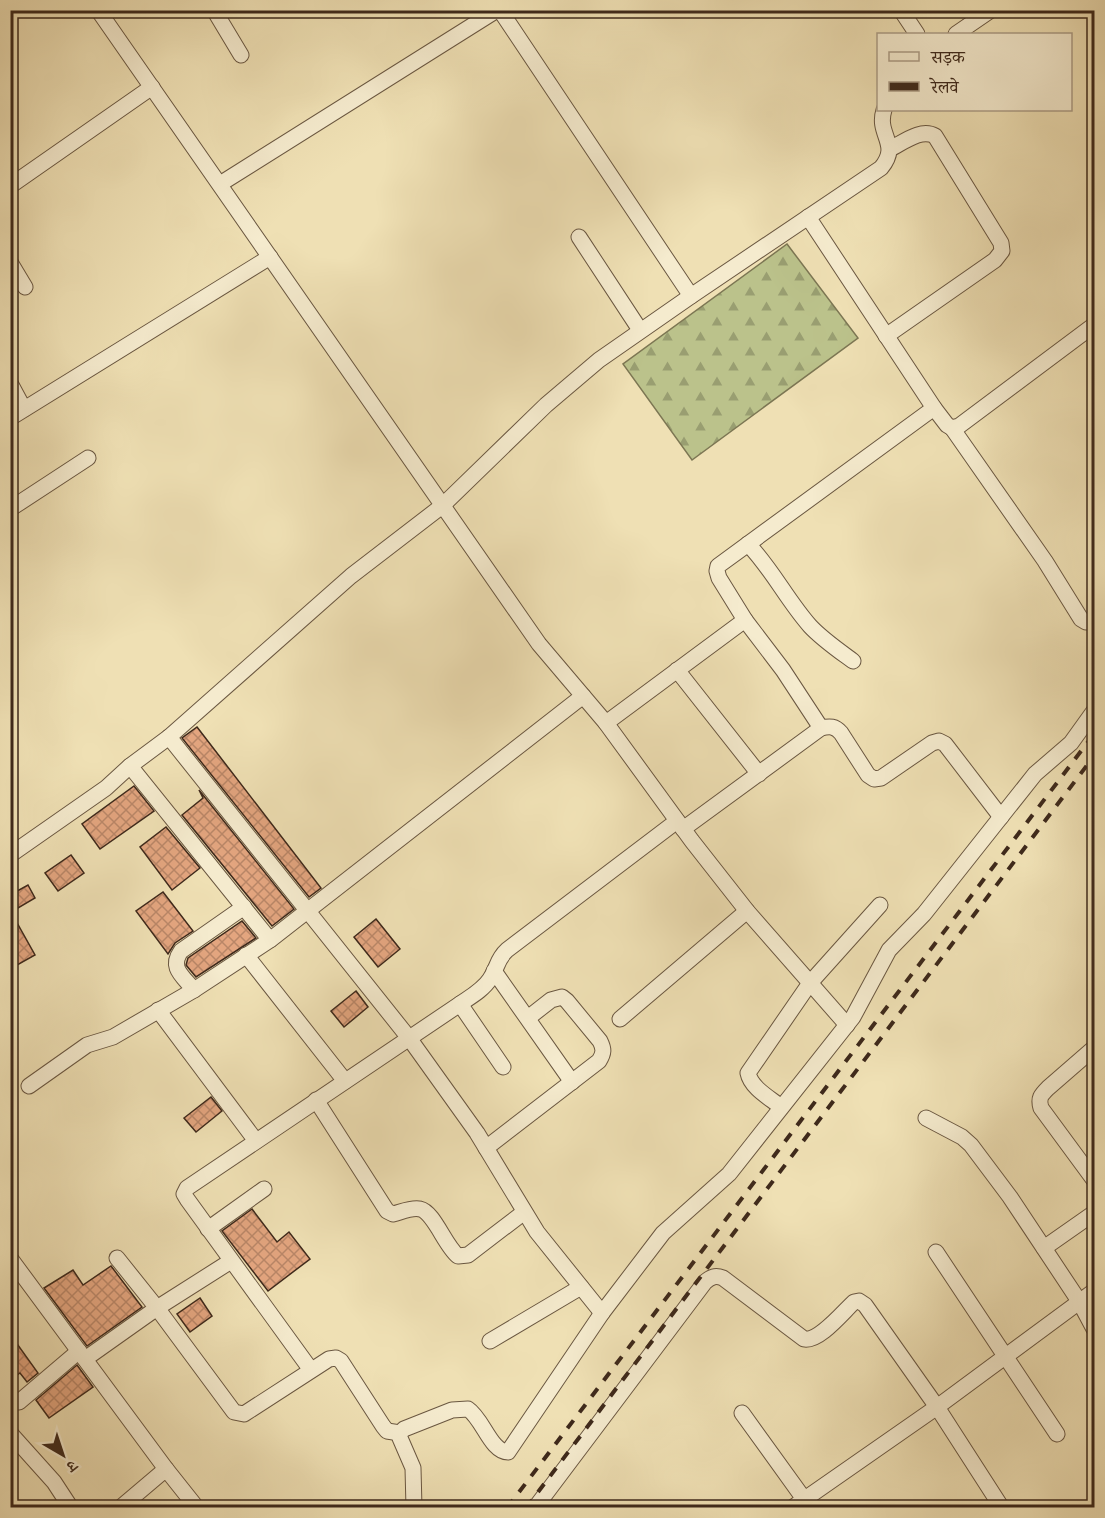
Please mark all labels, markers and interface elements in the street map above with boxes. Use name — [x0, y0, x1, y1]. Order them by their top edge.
legend — [877, 33, 1072, 111]
text: सड़क — [930, 46, 966, 68]
text: रेलवे — [929, 76, 960, 98]
north arrow — [33, 1425, 93, 1485]
text: उ — [62, 1456, 82, 1477]

